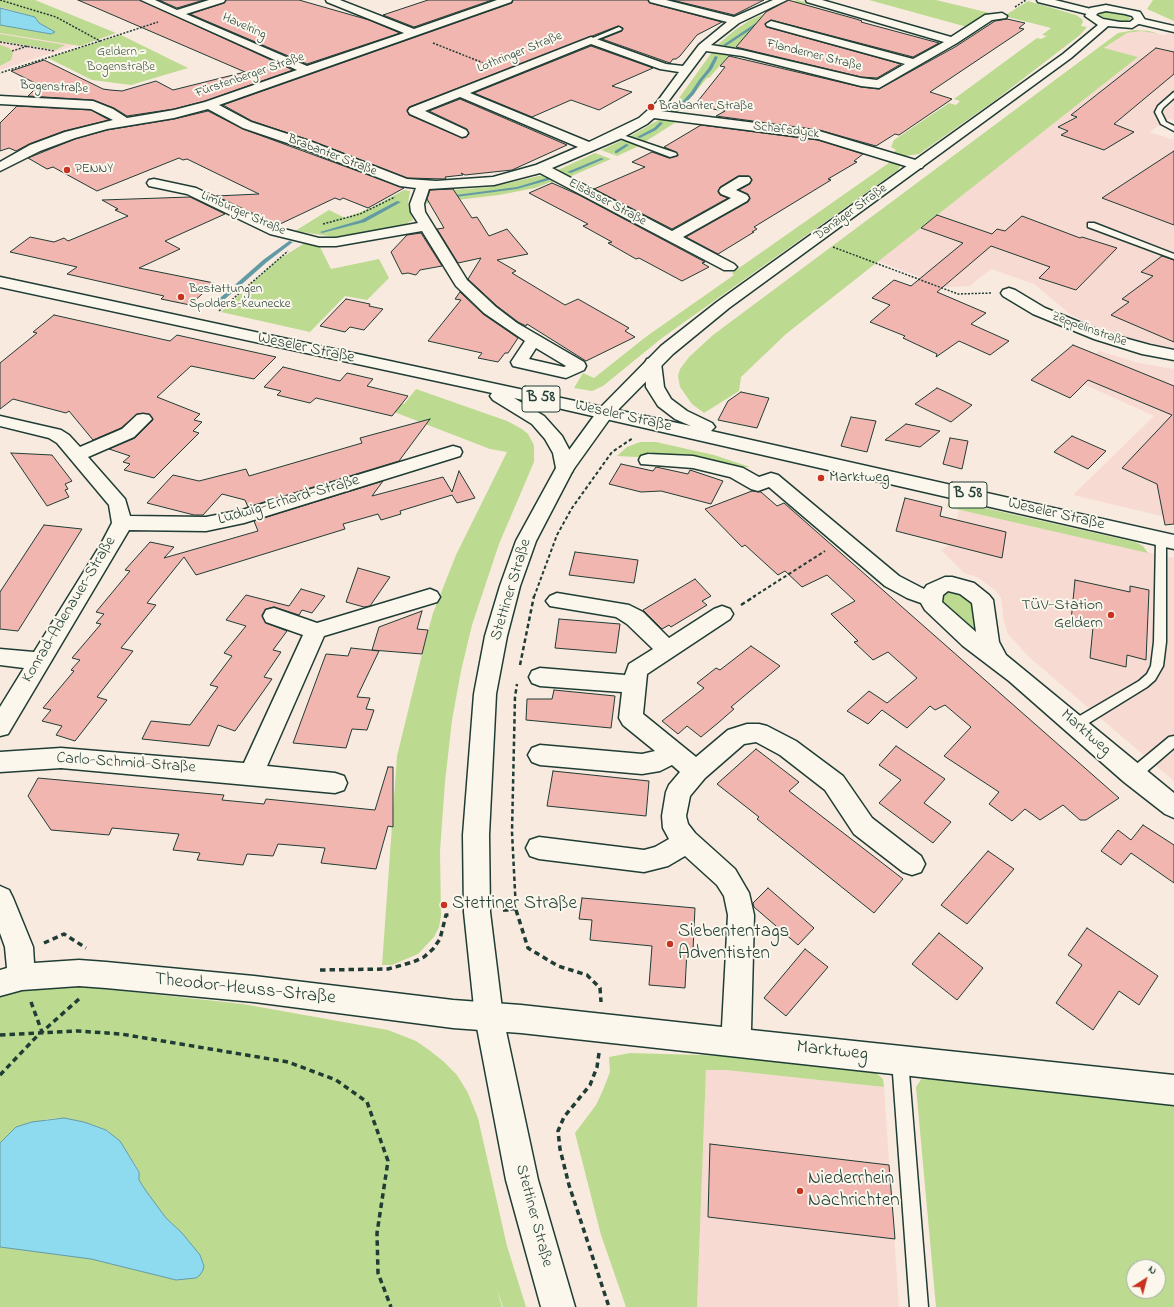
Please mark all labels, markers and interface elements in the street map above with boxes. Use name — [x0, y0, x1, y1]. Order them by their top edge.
street label: Havelring — [220, 10, 268, 44]
street label: Lothringer Straße — [475, 29, 565, 77]
street label: Flanderner Straße — [765, 37, 863, 75]
park label: Geldern - Bogenstraße — [87, 45, 155, 76]
street label: Fürstenberger Straße — [193, 50, 307, 102]
street label: Bogenstraße — [20, 78, 88, 98]
place label: Brabanter Straße — [659, 99, 753, 115]
marker: Brabanter Straße — [646, 102, 656, 112]
street label: Schafsdyck — [752, 119, 820, 143]
street label: Brabanter Straße — [285, 132, 379, 180]
place label: PENNY — [75, 162, 113, 178]
marker: PENNY — [62, 165, 72, 175]
street label: Elsässer Straße — [565, 176, 649, 230]
street label: Danziger Straße — [812, 181, 890, 245]
street label: Limburger Straße — [198, 188, 288, 240]
place label: Bestattungen Spolders-Keunecke — [189, 282, 291, 313]
marker: Bestattungen Spolders-Keunecke — [176, 292, 186, 302]
street label: Zeppelinstraße — [1049, 309, 1129, 351]
street label: Weseler Straße — [256, 329, 356, 369]
road number: B 58 — [522, 386, 560, 412]
street label: Weseler Straße — [573, 397, 673, 437]
place label: Marktweg — [829, 468, 890, 488]
street label: Ludwig-Erhard-Straße — [216, 472, 362, 530]
marker: Marktweg — [816, 473, 826, 483]
road number: B 58 — [949, 482, 987, 508]
street label: Weseler Straße — [1006, 495, 1106, 535]
street label: Konrad-Adenauer-Straße — [19, 533, 121, 687]
street label: Stettiner Straße — [487, 537, 537, 643]
place label: TÜV-Station Geldern — [1021, 596, 1103, 634]
marker: TÜV-Station Geldern — [1106, 610, 1116, 620]
street label: Marktweg — [1056, 706, 1114, 760]
street label: Carlo-Schmid-Straße — [56, 750, 196, 778]
place label: Stettiner Straße — [452, 894, 577, 916]
marker: Stettiner Straße — [439, 900, 449, 910]
place label: Siebententags Adventisten — [678, 922, 789, 966]
marker: Siebententags Adventisten — [665, 939, 675, 949]
street label: Theodor-Heuss-Straße — [153, 969, 337, 1011]
street label: Marktweg — [795, 1037, 869, 1067]
street label: Stettiner Straße — [510, 1163, 556, 1269]
place label: Niederrhein Nachrichten — [808, 1169, 900, 1213]
marker: Niederrhein Nachrichten — [795, 1186, 805, 1196]
north arrow — [1126, 1259, 1166, 1299]
text: N — [1145, 1261, 1160, 1279]

